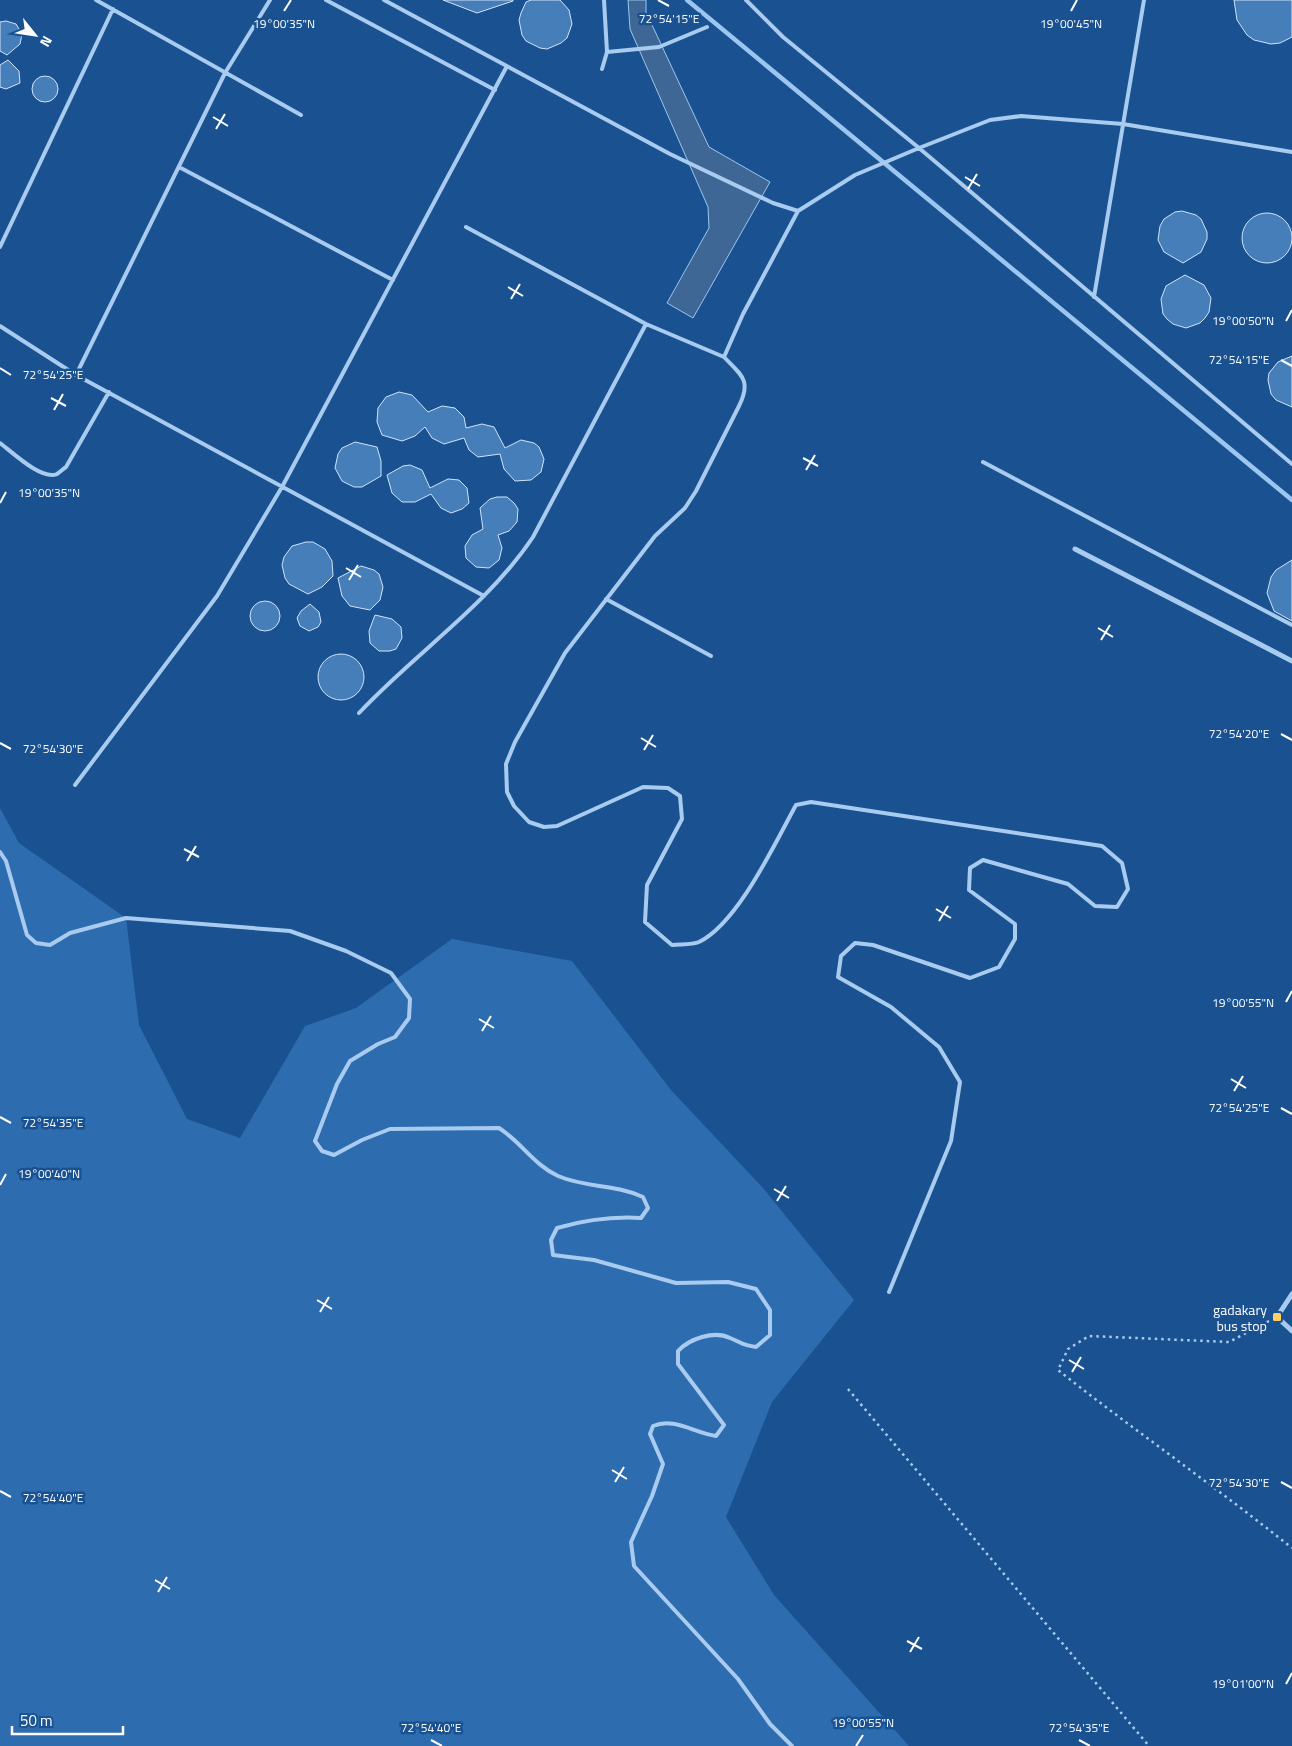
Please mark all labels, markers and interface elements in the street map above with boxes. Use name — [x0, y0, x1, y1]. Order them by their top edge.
text: 72°54'15"E — [639, 9, 700, 28]
north arrow — [10, 10, 60, 60]
text: 19°00'35"N — [253, 14, 315, 33]
text: 19°00'45"N — [1040, 14, 1102, 33]
text: N — [35, 32, 58, 51]
text: 19°00'50"N — [1212, 311, 1274, 330]
text: 72°54'15"E — [1209, 350, 1270, 369]
text: 72°54'25"E — [23, 365, 84, 384]
text: 19°00'35"N — [18, 483, 80, 502]
text: 72°54'20"E — [1209, 724, 1270, 743]
text: 72°54'30"E — [23, 739, 84, 758]
text: 19°00'55"N — [1212, 993, 1274, 1012]
text: 72°54'25"E — [1209, 1098, 1270, 1117]
text: 72°54'35"E — [23, 1113, 84, 1132]
text: 19°00'40"N — [18, 1164, 80, 1183]
place label: gadakary bus stop — [1213, 1299, 1267, 1336]
marker: gadakary bus stop — [1271, 1311, 1283, 1323]
text: 72°54'30"E — [1209, 1473, 1270, 1492]
text: 72°54'40"E — [23, 1488, 84, 1507]
text: 19°01'00"N — [1212, 1674, 1274, 1693]
scale bar — [12, 1704, 124, 1736]
text: 50 m — [20, 1709, 53, 1732]
text: 19°00'55"N — [832, 1713, 894, 1732]
text: 72°54'40"E — [401, 1718, 462, 1737]
text: 72°54'35"E — [1049, 1718, 1110, 1737]

